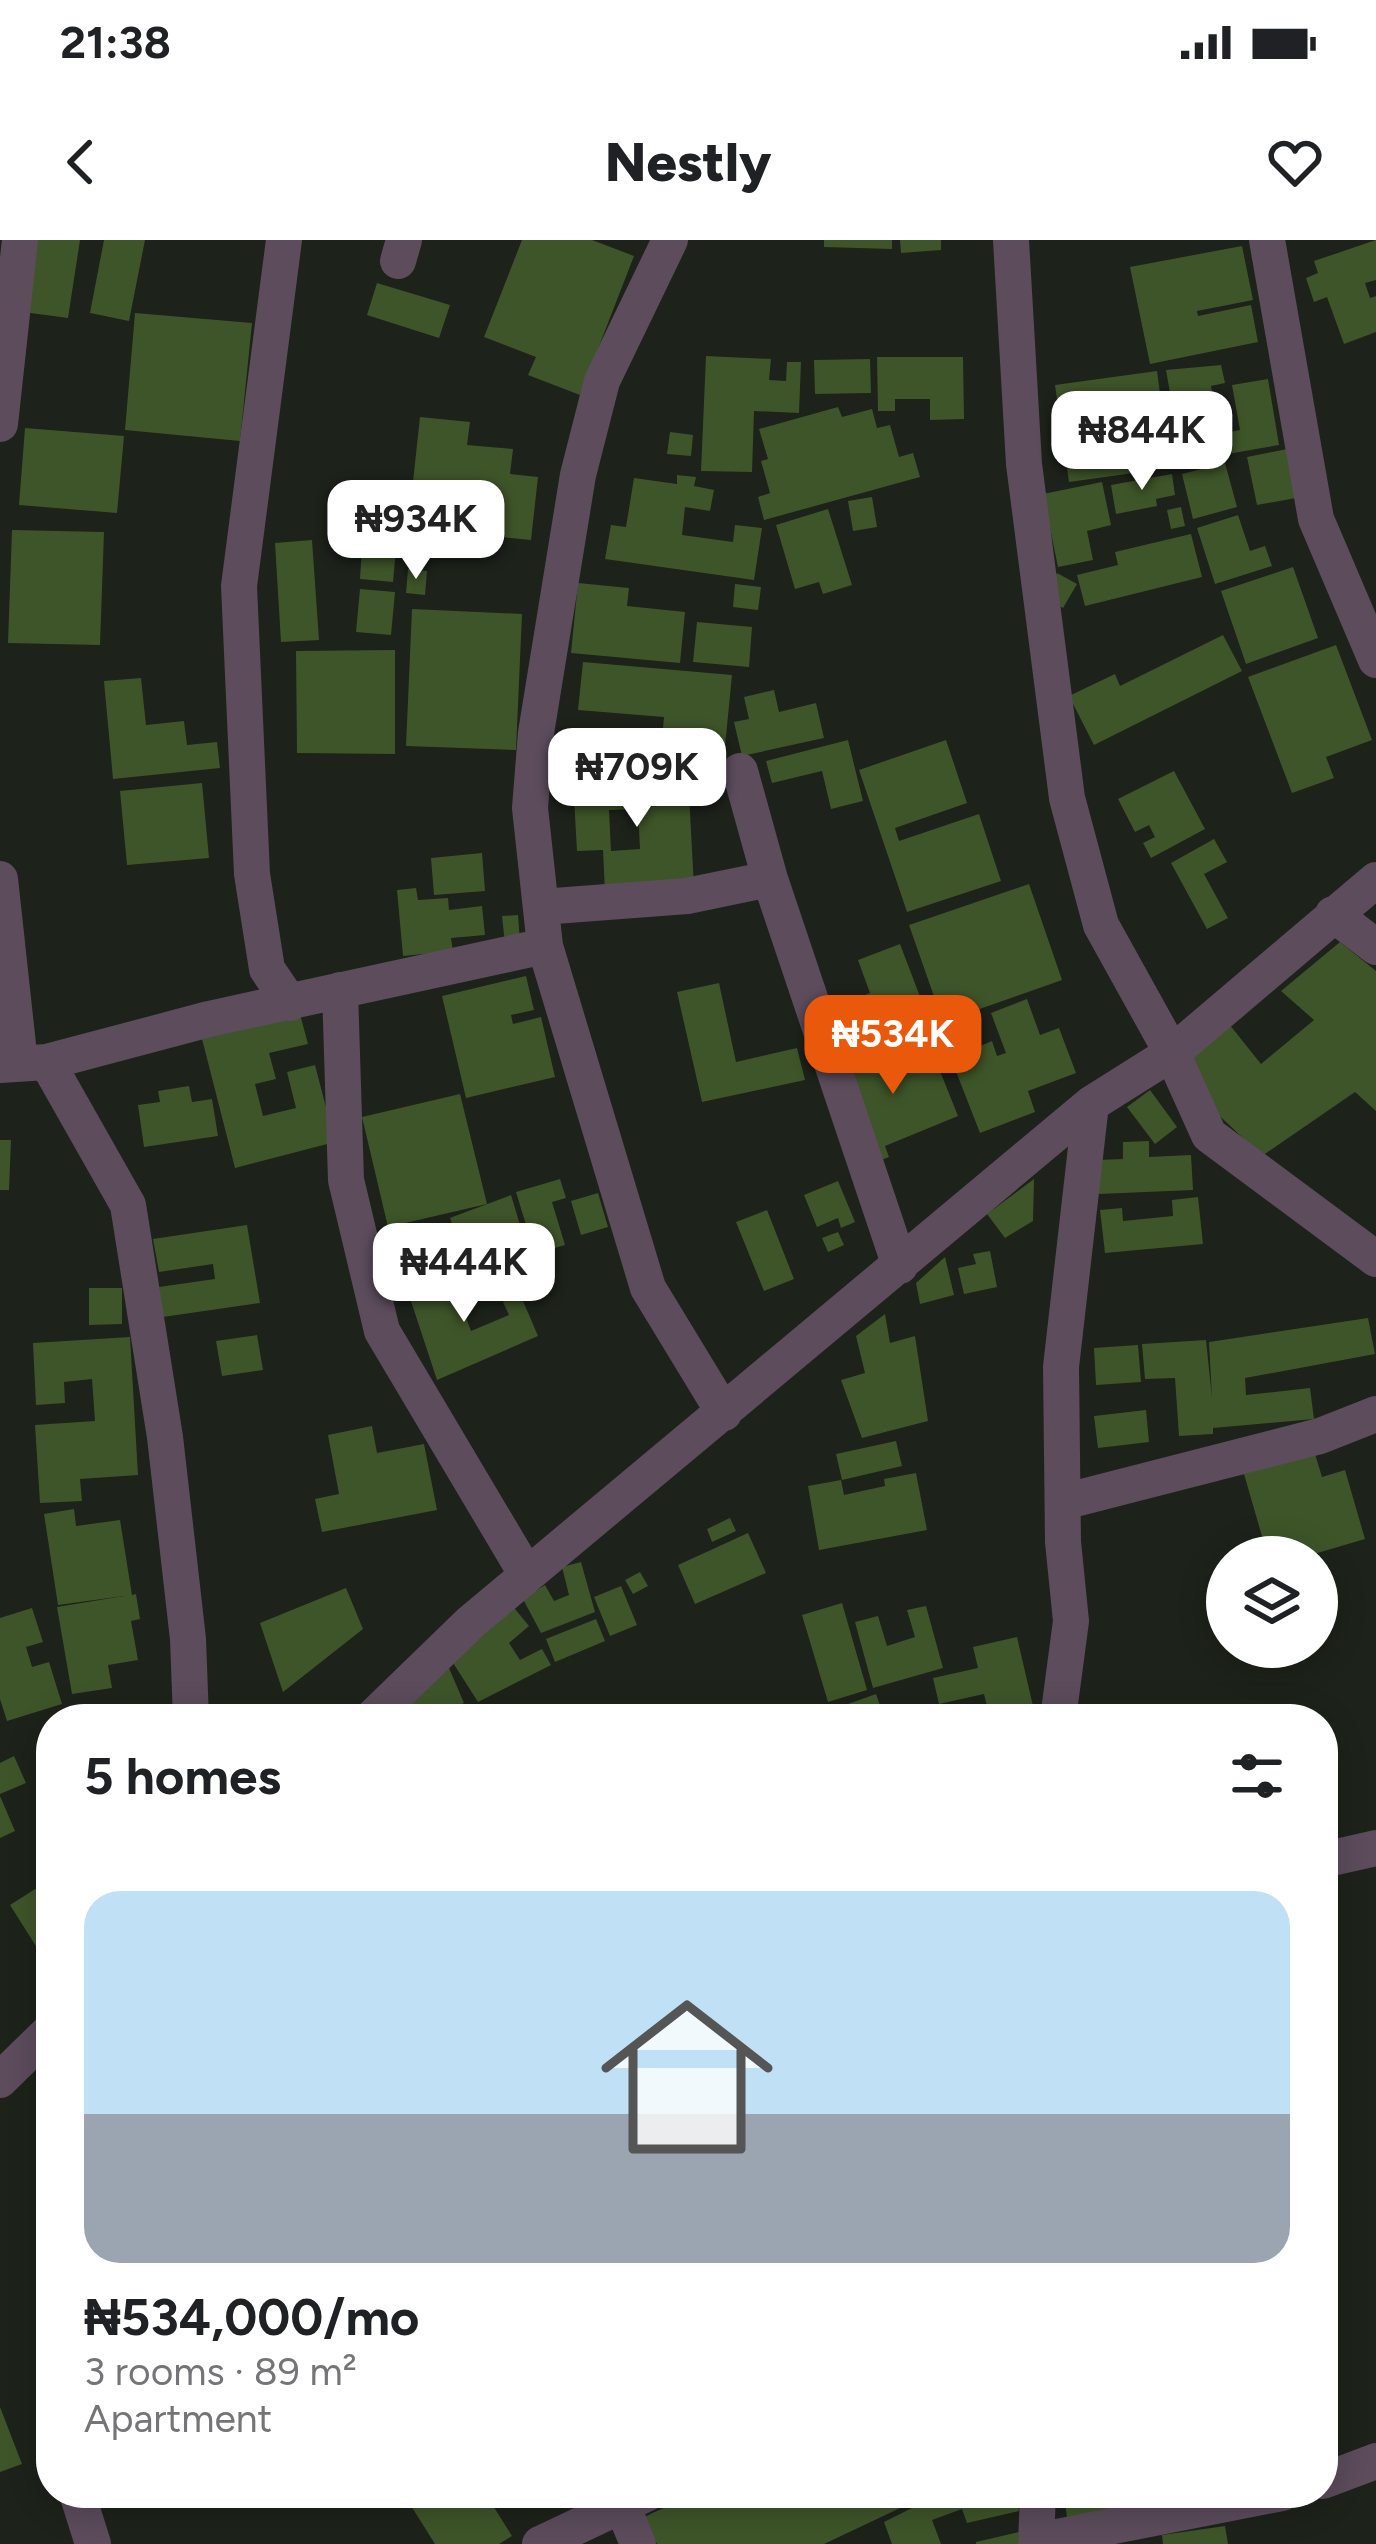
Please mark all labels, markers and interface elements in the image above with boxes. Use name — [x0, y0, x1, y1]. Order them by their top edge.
text: 21:38 — [60, 15, 171, 69]
icon: back — [48, 129, 114, 195]
icon: heart — [1262, 129, 1328, 195]
text: Nestly — [605, 130, 771, 195]
pin: ₦844K — [1058, 391, 1226, 493]
text: ₦844K — [1078, 406, 1206, 453]
pin: ₦934K — [332, 480, 500, 582]
text: ₦934K — [354, 495, 478, 542]
pin: ₦709K — [553, 728, 721, 830]
text: ₦709K — [575, 743, 699, 790]
pin: ₦534K — [809, 995, 977, 1097]
text: ₦534K — [831, 1010, 955, 1057]
pin: ₦444K — [380, 1223, 548, 1325]
text: ₦444K — [400, 1238, 528, 1285]
map controls — [1206, 1536, 1338, 1668]
button: layers — [1206, 1536, 1338, 1668]
icon: filters — [1224, 1743, 1290, 1809]
text: 5 homes — [84, 1746, 281, 1807]
icon: home — [579, 1969, 795, 2185]
text: ₦534,000/mo — [84, 2287, 420, 2348]
text: 3 rooms · 89 m² — [84, 2348, 357, 2395]
text: Apartment — [84, 2395, 272, 2442]

